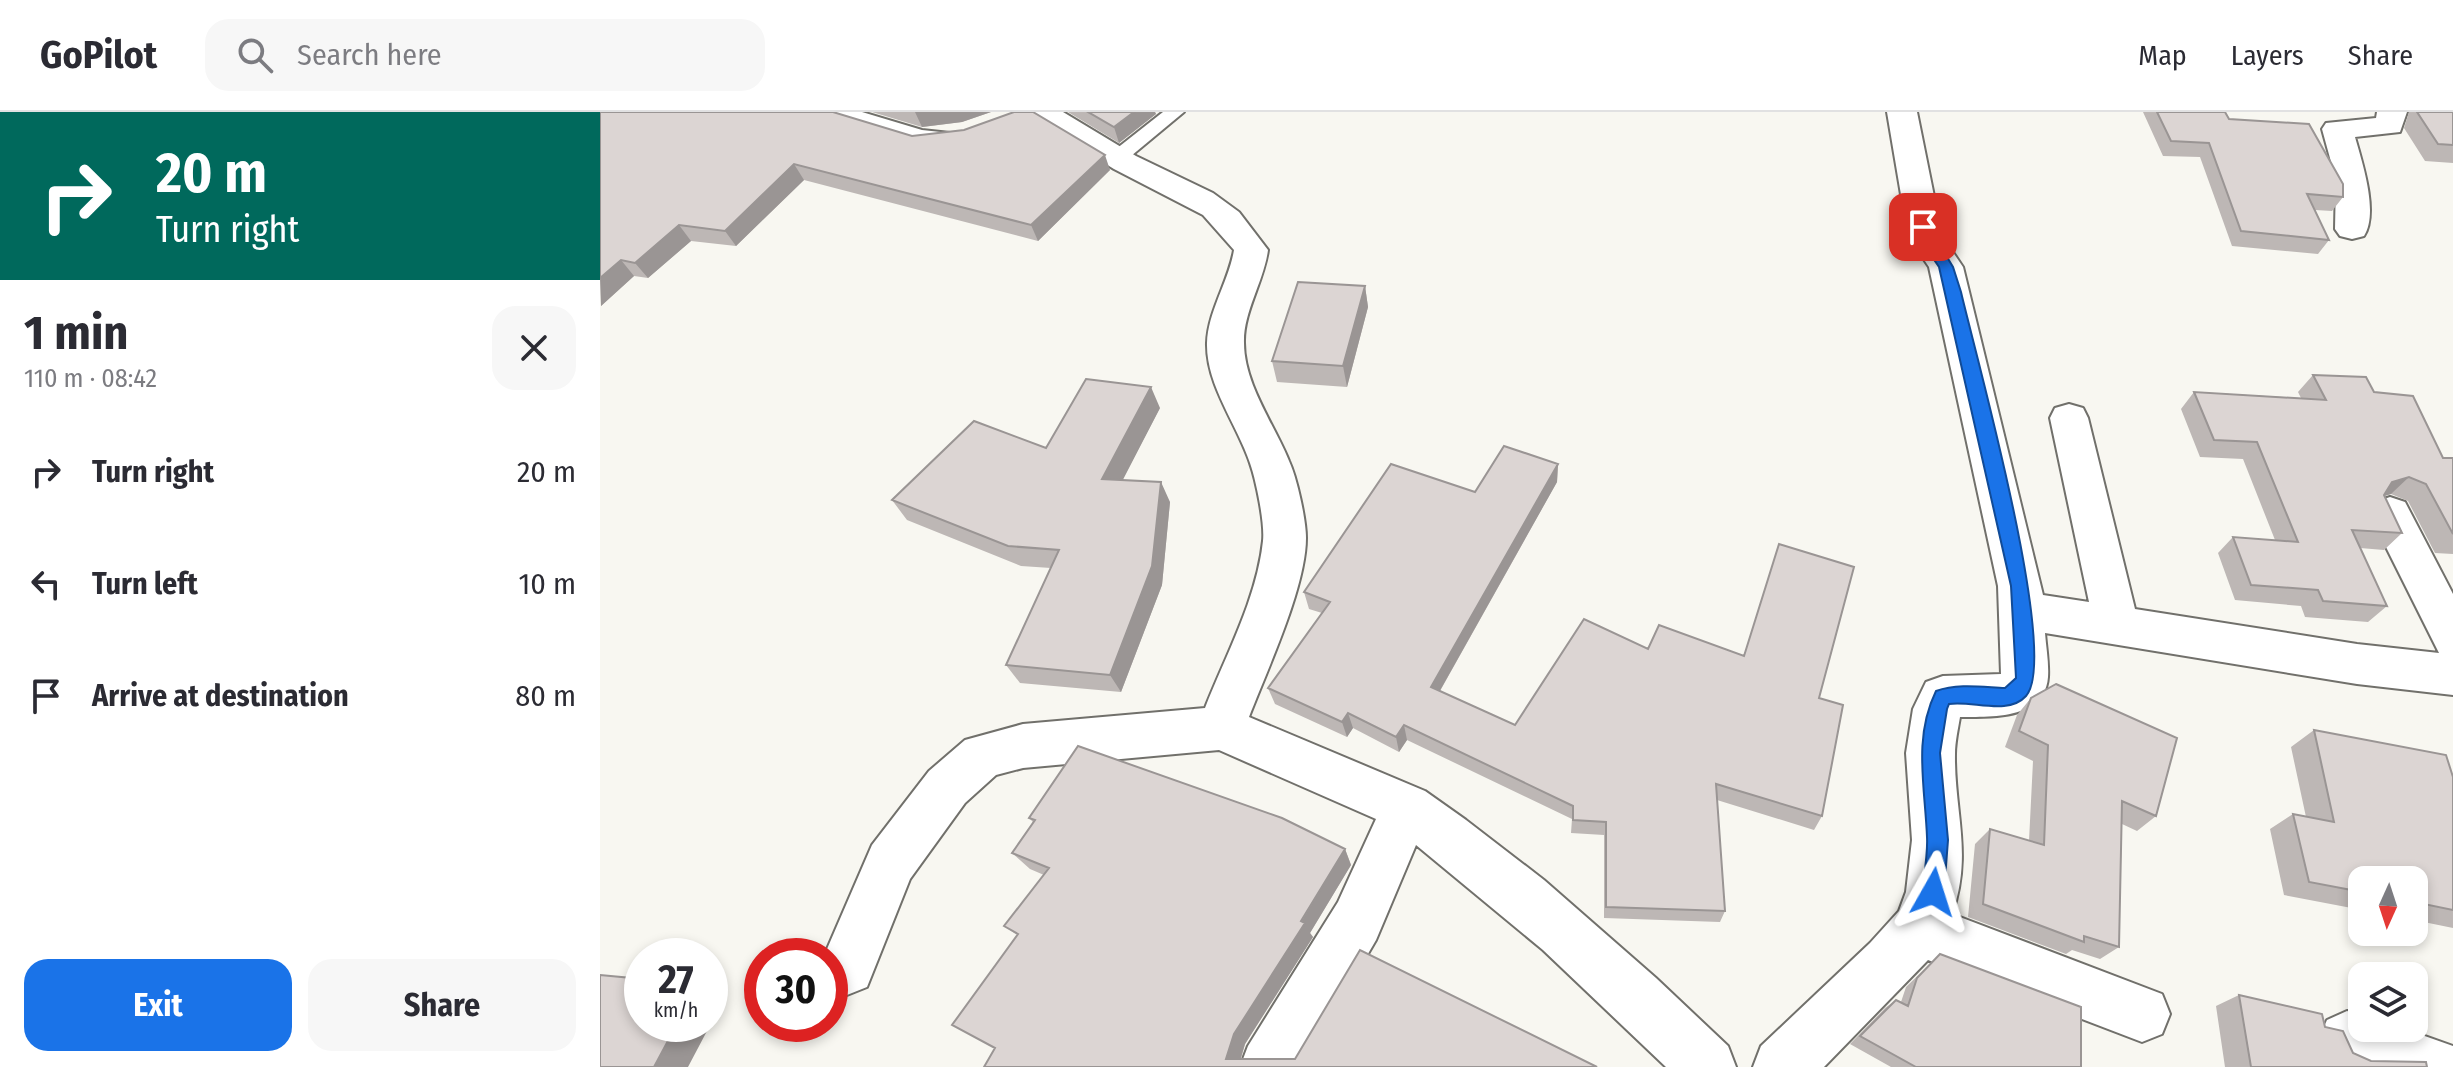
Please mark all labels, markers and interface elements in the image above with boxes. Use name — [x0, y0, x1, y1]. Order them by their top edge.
search box — [205, 19, 765, 91]
text: GoPilot — [40, 32, 157, 78]
icon: search — [233, 33, 277, 77]
text: Search here — [297, 37, 442, 73]
text: Map — [2138, 39, 2187, 72]
text: Layers — [2231, 39, 2304, 72]
text: Share — [2348, 39, 2413, 72]
text: 20 m — [156, 140, 267, 207]
icon: right — [24, 144, 128, 248]
pin — [1889, 193, 1957, 261]
icon: arrive — [1901, 205, 1945, 249]
text: Turn right — [156, 208, 299, 252]
text: 1 min — [24, 304, 129, 362]
button: close — [492, 306, 576, 390]
text: 110 m · 08:42 — [24, 363, 157, 394]
icon: right — [24, 450, 68, 494]
text: Turn right — [92, 454, 214, 490]
text: 20 m — [517, 454, 576, 490]
icon: left — [24, 562, 68, 606]
text: Turn left — [92, 566, 198, 602]
text: 10 m — [519, 566, 576, 602]
icon: arrive — [24, 674, 68, 718]
text: Arrive at destination — [92, 678, 349, 714]
text: 80 m — [515, 678, 576, 714]
position arrow — [1891, 850, 1975, 934]
north arrow — [2348, 866, 2428, 946]
map controls — [2348, 866, 2428, 1042]
speed limit sign: 30 — [744, 938, 848, 1042]
text: 27 — [658, 956, 694, 1004]
button: Exit — [24, 959, 292, 1051]
button: Share — [308, 959, 576, 1051]
button: layers — [2348, 962, 2428, 1042]
text: km/h — [654, 998, 698, 1022]

